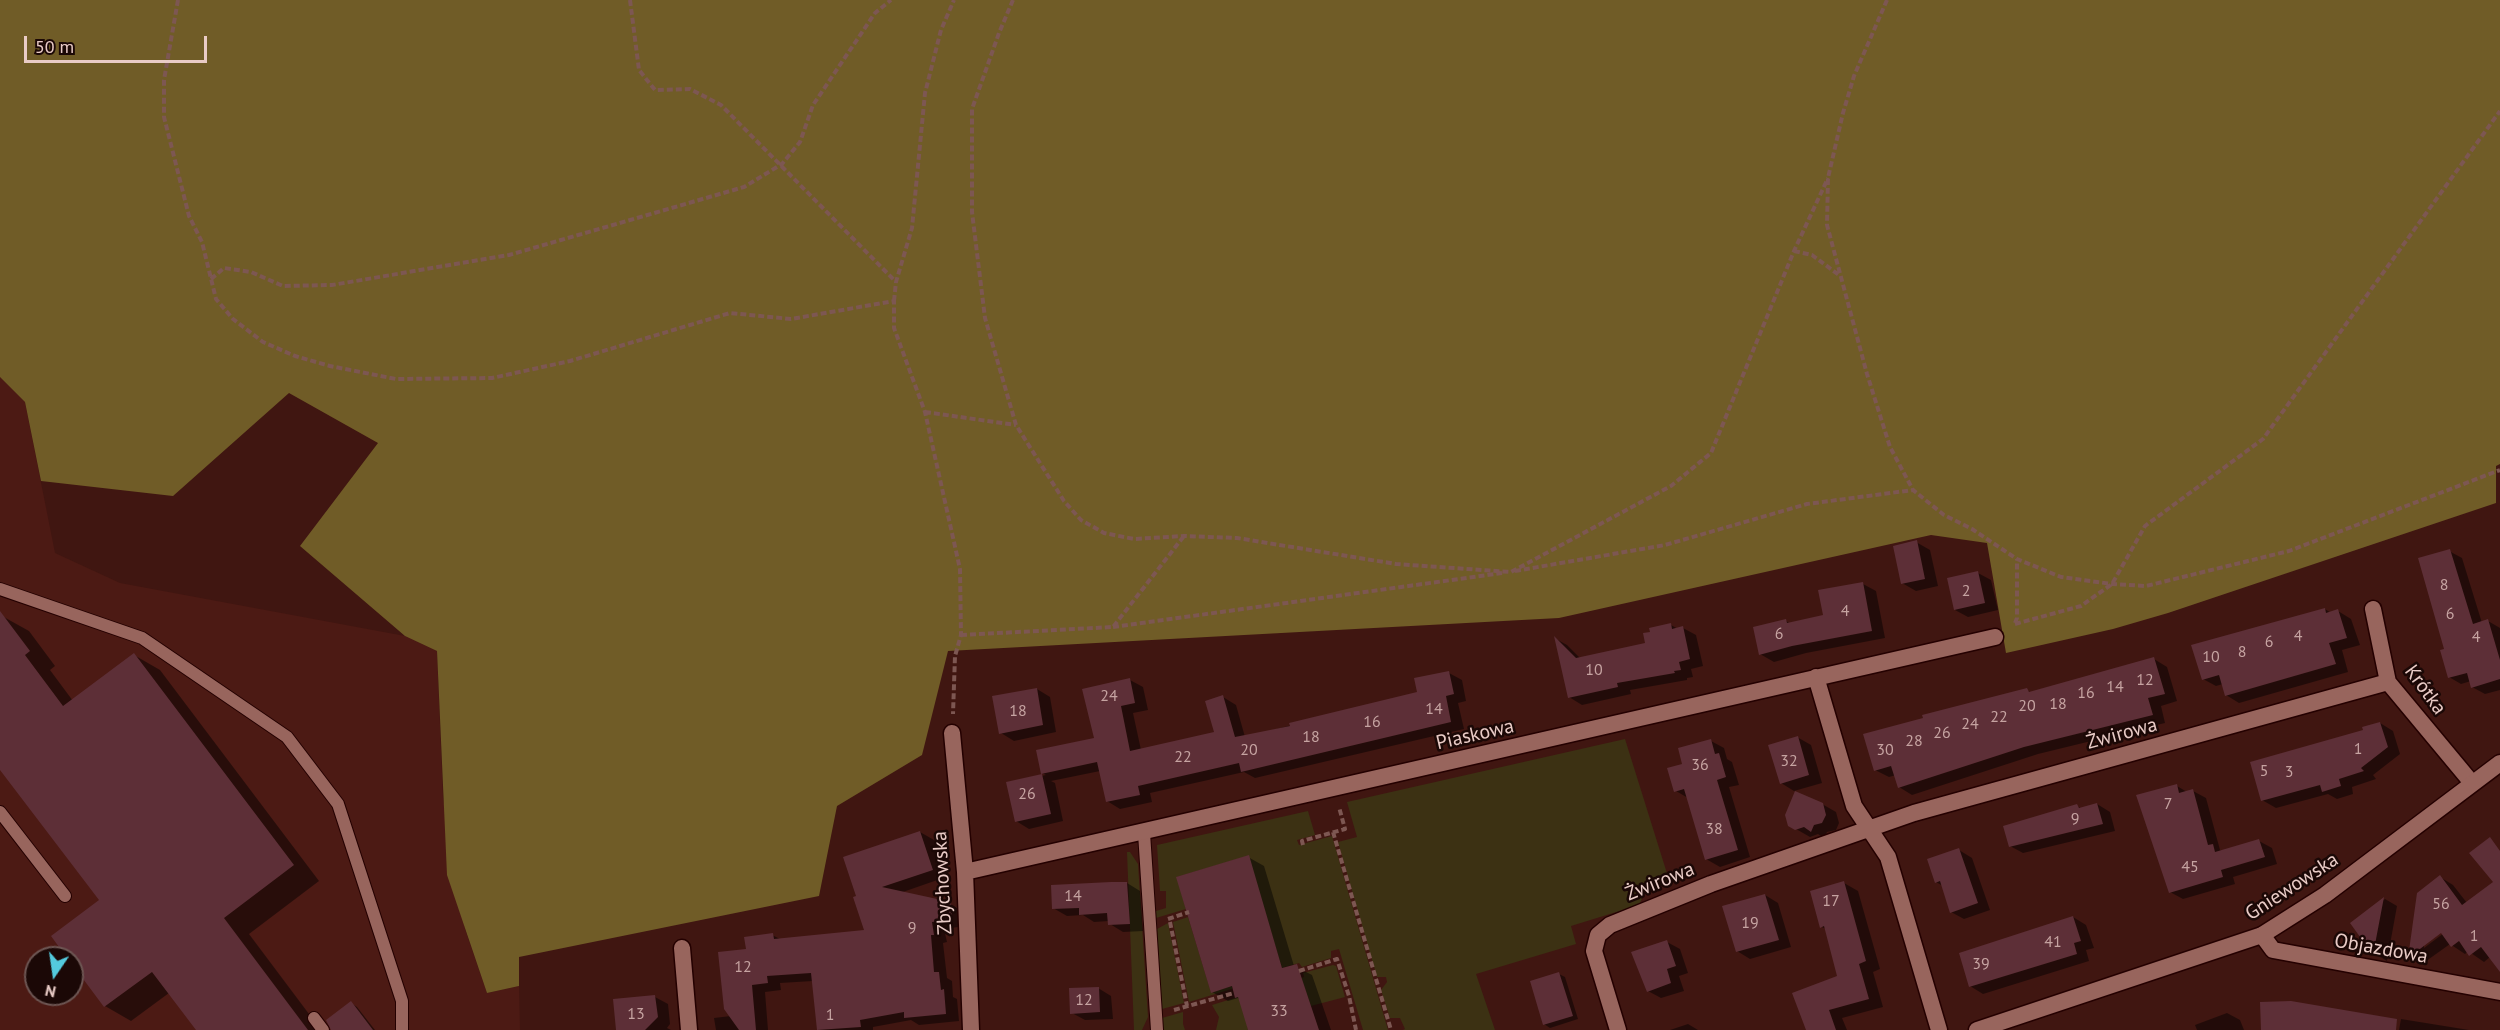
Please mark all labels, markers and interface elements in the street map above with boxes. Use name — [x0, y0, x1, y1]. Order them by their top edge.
scale bar — [27, 24, 210, 62]
text: 50 m — [35, 35, 74, 58]
house number: 8 — [2440, 575, 2448, 595]
house number: 2 — [1962, 581, 1970, 601]
house number: 4 — [1841, 601, 1849, 621]
house number: 6 — [2446, 604, 2454, 624]
house number: 6 — [1775, 624, 1783, 644]
house number: 4 — [2294, 626, 2302, 646]
house number: 4 — [2472, 627, 2480, 647]
house number: 6 — [2265, 632, 2273, 652]
house number: 8 — [2238, 642, 2246, 662]
house number: 10 — [2202, 647, 2220, 667]
house number: 10 — [1585, 660, 1603, 680]
street label: Krótka — [2399, 661, 2451, 719]
house number: 12 — [2136, 670, 2154, 690]
house number: 14 — [2106, 677, 2124, 697]
house number: 16 — [2077, 683, 2095, 703]
house number: 24 — [1100, 686, 1118, 706]
house number: 18 — [2049, 694, 2067, 714]
house number: 20 — [2018, 696, 2036, 716]
house number: 14 — [1425, 699, 1443, 719]
house number: 18 — [1009, 701, 1027, 721]
house number: 22 — [1990, 707, 2008, 727]
house number: 16 — [1363, 712, 1381, 732]
street label: Żwirowa — [2084, 713, 2160, 755]
street label: Piaskowa — [1434, 714, 1516, 756]
house number: 24 — [1961, 714, 1979, 734]
house number: 26 — [1933, 723, 1951, 743]
house number: 18 — [1302, 727, 1320, 747]
house number: 28 — [1905, 731, 1923, 751]
house number: 1 — [2354, 739, 2362, 759]
house number: 20 — [1240, 740, 1258, 760]
house number: 30 — [1876, 740, 1894, 760]
house number: 22 — [1174, 747, 1192, 767]
house number: 32 — [1780, 751, 1798, 771]
house number: 36 — [1691, 755, 1709, 775]
house number: 5 — [2260, 761, 2268, 781]
house number: 3 — [2285, 762, 2293, 782]
house number: 26 — [1018, 784, 1036, 804]
house number: 7 — [2164, 794, 2172, 814]
house number: 9 — [2071, 809, 2079, 829]
house number: 38 — [1705, 819, 1723, 839]
street label: Zbychowska — [928, 831, 958, 935]
street label: Gniewowska — [2241, 848, 2343, 926]
street label: Żwirowa — [1622, 857, 1698, 907]
house number: 45 — [2181, 857, 2199, 877]
house number: 14 — [1064, 886, 1082, 906]
house number: 17 — [1822, 891, 1840, 911]
house number: 56 — [2432, 894, 2450, 914]
house number: 19 — [1741, 913, 1759, 933]
house number: 9 — [908, 918, 916, 938]
house number: 1 — [2470, 926, 2478, 946]
street label: Objazdowa — [2332, 929, 2430, 969]
house number: 41 — [2044, 932, 2062, 952]
north arrow — [24, 946, 84, 1006]
house number: 39 — [1972, 954, 1990, 974]
house number: 12 — [734, 957, 752, 977]
text: N — [43, 981, 58, 1003]
house number: 12 — [1075, 990, 1093, 1010]
house number: 33 — [1270, 1001, 1288, 1021]
house number: 13 — [627, 1004, 645, 1024]
house number: 1 — [826, 1005, 834, 1025]

